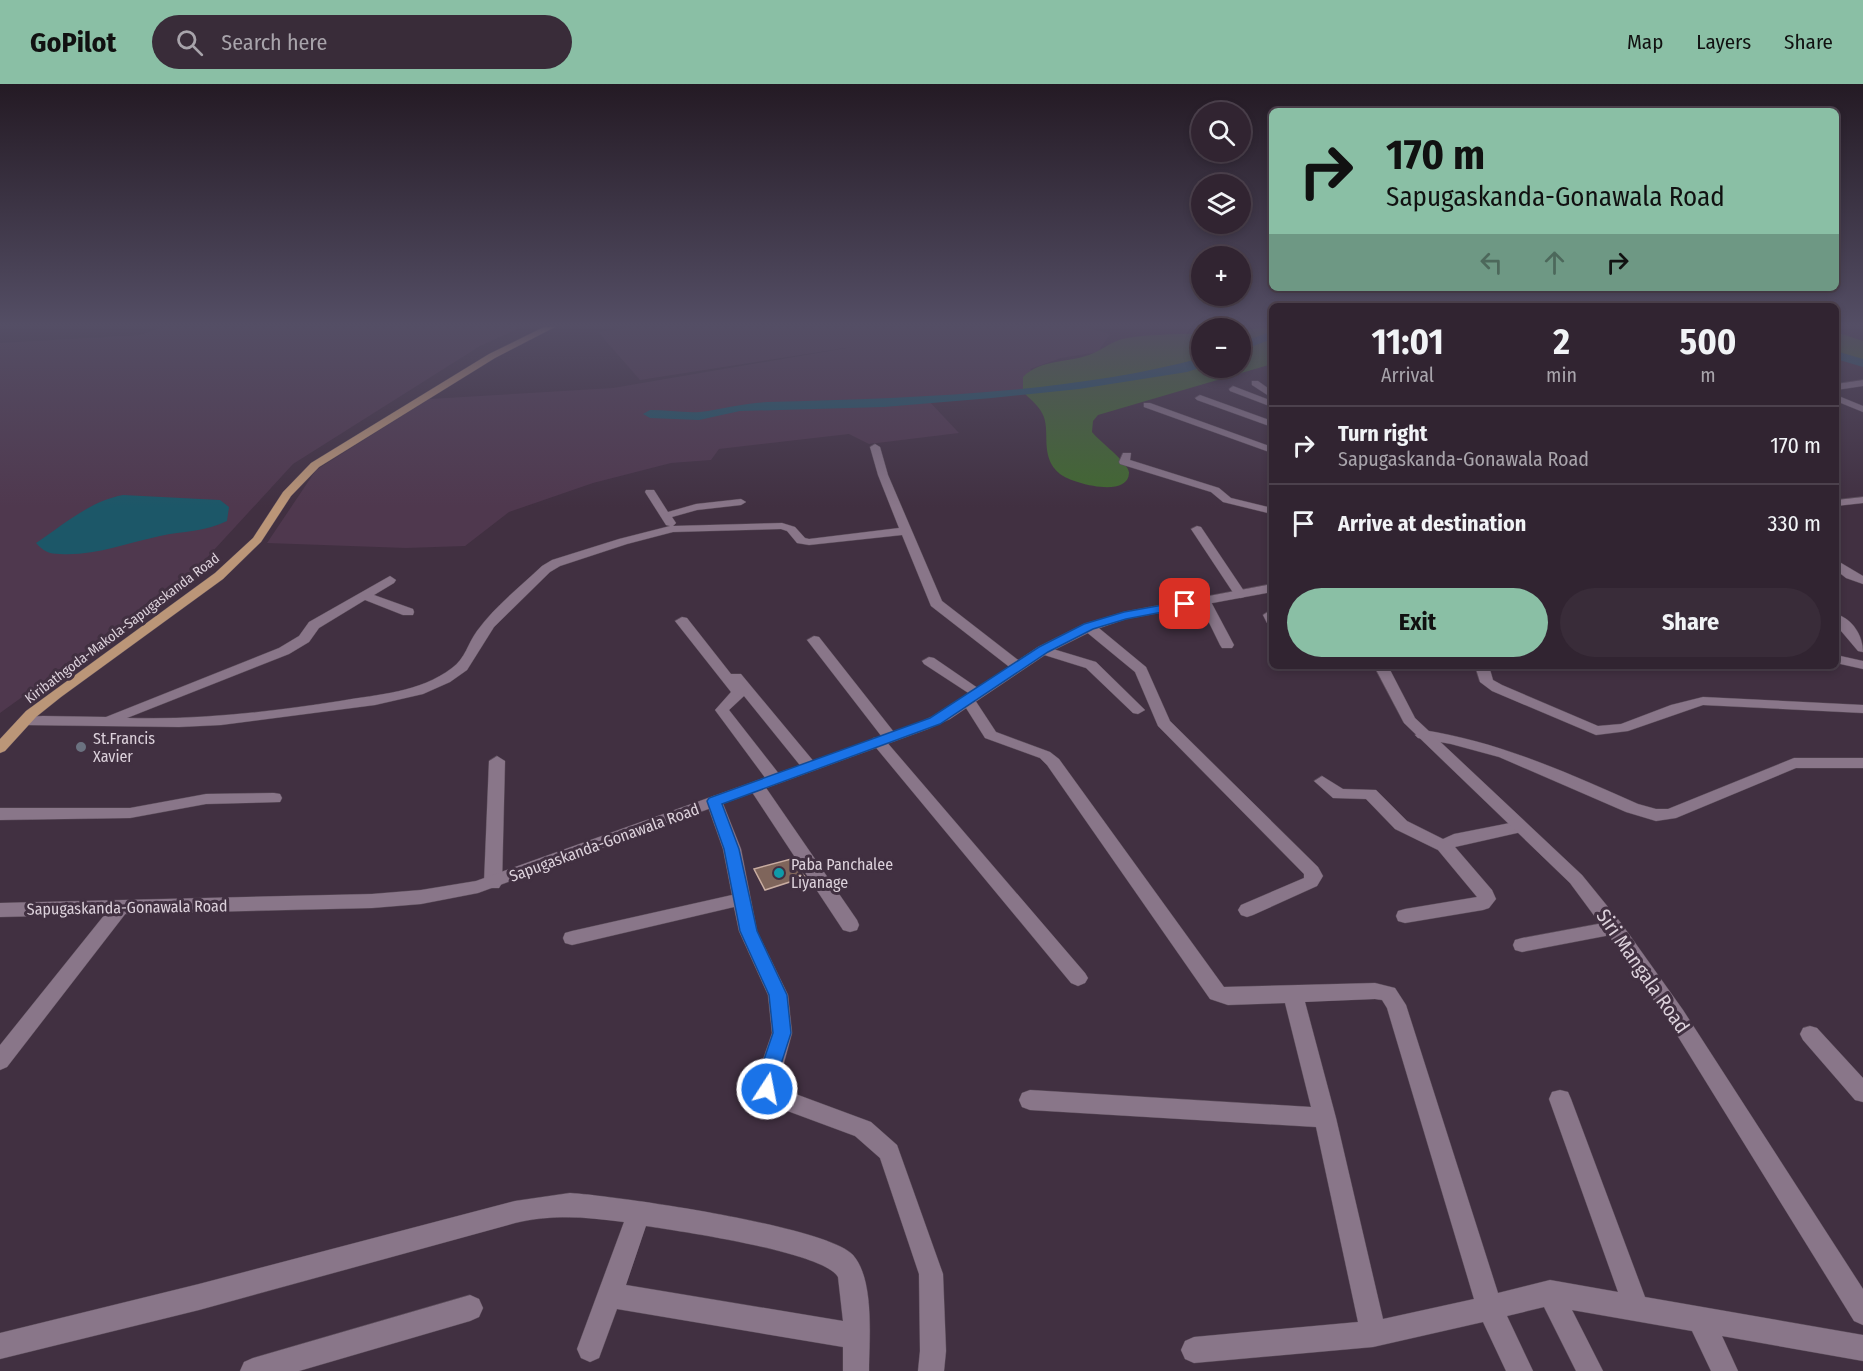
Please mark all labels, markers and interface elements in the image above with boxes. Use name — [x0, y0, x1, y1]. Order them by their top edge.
search box — [152, 15, 572, 69]
text: GoPilot — [30, 26, 116, 59]
icon: search — [173, 26, 206, 59]
text: Search here — [221, 29, 327, 56]
text: Map — [1627, 29, 1663, 55]
text: Layers — [1696, 29, 1751, 55]
text: Share — [1784, 29, 1833, 55]
map controls — [1191, 102, 1251, 378]
button: search — [1191, 102, 1251, 162]
text: 170 m — [1386, 130, 1485, 180]
icon: right — [1287, 132, 1365, 210]
button: layers — [1191, 174, 1251, 234]
text: Sapugaskanda-Gonawala Road — [1386, 181, 1725, 213]
button: + — [1191, 246, 1251, 306]
icon: left — [1475, 246, 1508, 279]
icon: ahead — [1538, 246, 1571, 279]
icon: right — [1601, 246, 1634, 279]
button: − — [1191, 318, 1251, 378]
text: 11:01 — [1371, 320, 1444, 364]
text: 2 — [1553, 320, 1570, 364]
text: 500 — [1680, 320, 1737, 364]
text: Arrival — [1381, 363, 1434, 387]
text: min — [1546, 363, 1577, 387]
text: m — [1700, 363, 1716, 387]
text: Turn right — [1338, 420, 1427, 447]
icon: right — [1287, 429, 1320, 462]
text: 170 m — [1770, 432, 1821, 459]
text: Sapugaskanda-Gonawala Road — [1338, 447, 1589, 471]
icon: arrive — [1287, 507, 1320, 540]
text: Arrive at destination — [1338, 510, 1526, 537]
text: 330 m — [1768, 510, 1821, 537]
street label: Kiribathgoda-Makola-Sapugaskanda Road — [22, 550, 223, 707]
pin — [1159, 578, 1210, 629]
icon: arrive — [1168, 587, 1201, 620]
button: Exit — [1287, 588, 1548, 657]
button: Share — [1560, 588, 1821, 657]
place label: St.Francis Xavier — [93, 729, 155, 766]
marker: St.Francis Xavier — [74, 740, 88, 754]
street label: Sapugaskanda-Gonawala Road — [507, 799, 702, 886]
place label: Paba Panchalee Liyanage — [791, 855, 893, 892]
marker: Paba Panchalee Liyanage — [772, 866, 786, 880]
street label: Sapugaskanda-Gonawala Road — [26, 896, 228, 919]
street label: Siri Mangala Road — [1591, 904, 1695, 1038]
position arrow — [735, 1057, 799, 1121]

